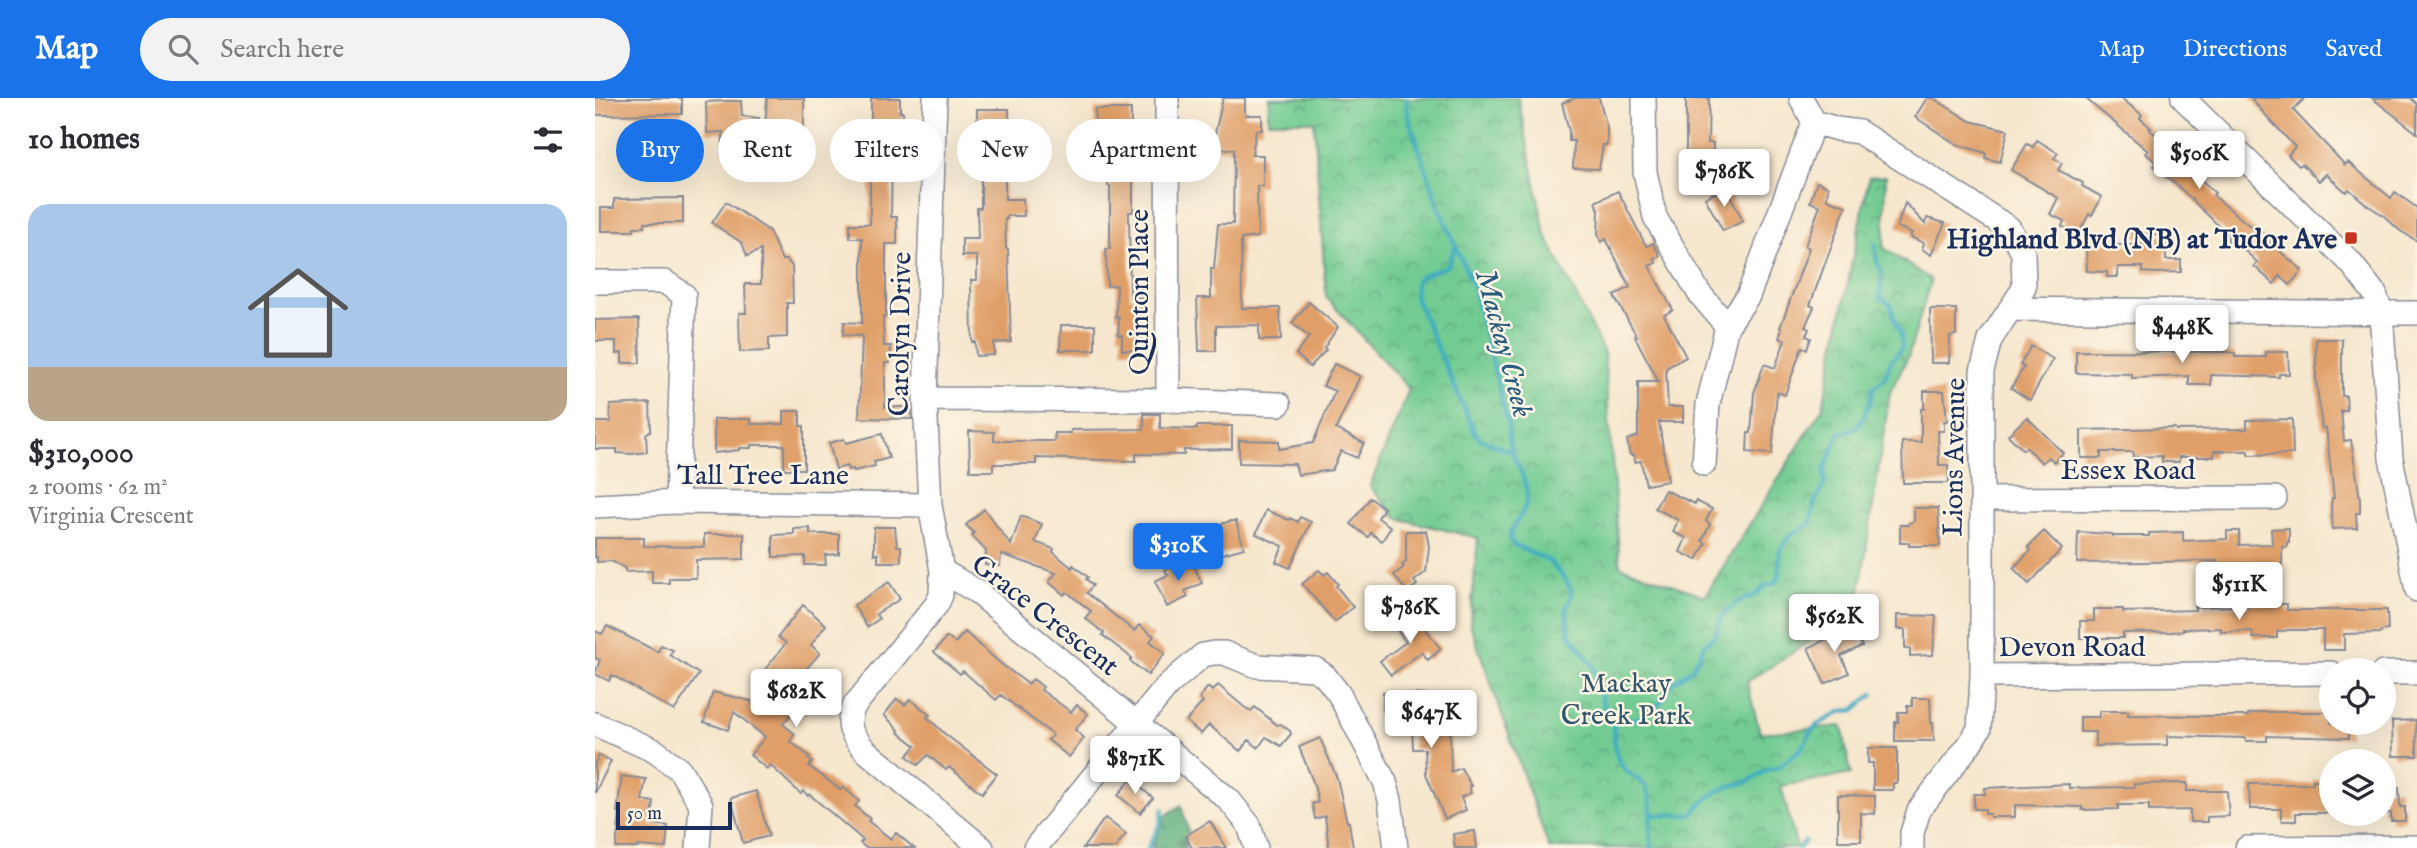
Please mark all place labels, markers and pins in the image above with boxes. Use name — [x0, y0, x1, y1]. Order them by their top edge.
pin: $506K — [2150, 132, 2248, 191]
pin: $786K — [1675, 150, 1773, 209]
place label: Highland Blvd (NB) at Tudor Ave — [1947, 223, 2337, 258]
marker: Highland Blvd (NB) at Tudor Ave — [2343, 230, 2359, 246]
pin: $448K — [2133, 306, 2231, 365]
pin: $310K — [1129, 524, 1227, 583]
pin: $511K — [2190, 562, 2288, 622]
pin: $786K — [1361, 586, 1459, 645]
pin: $562K — [1785, 594, 1883, 654]
pin: $682K — [747, 670, 845, 729]
pin: $647K — [1382, 690, 1480, 750]
pin: $871K — [1086, 736, 1184, 796]

